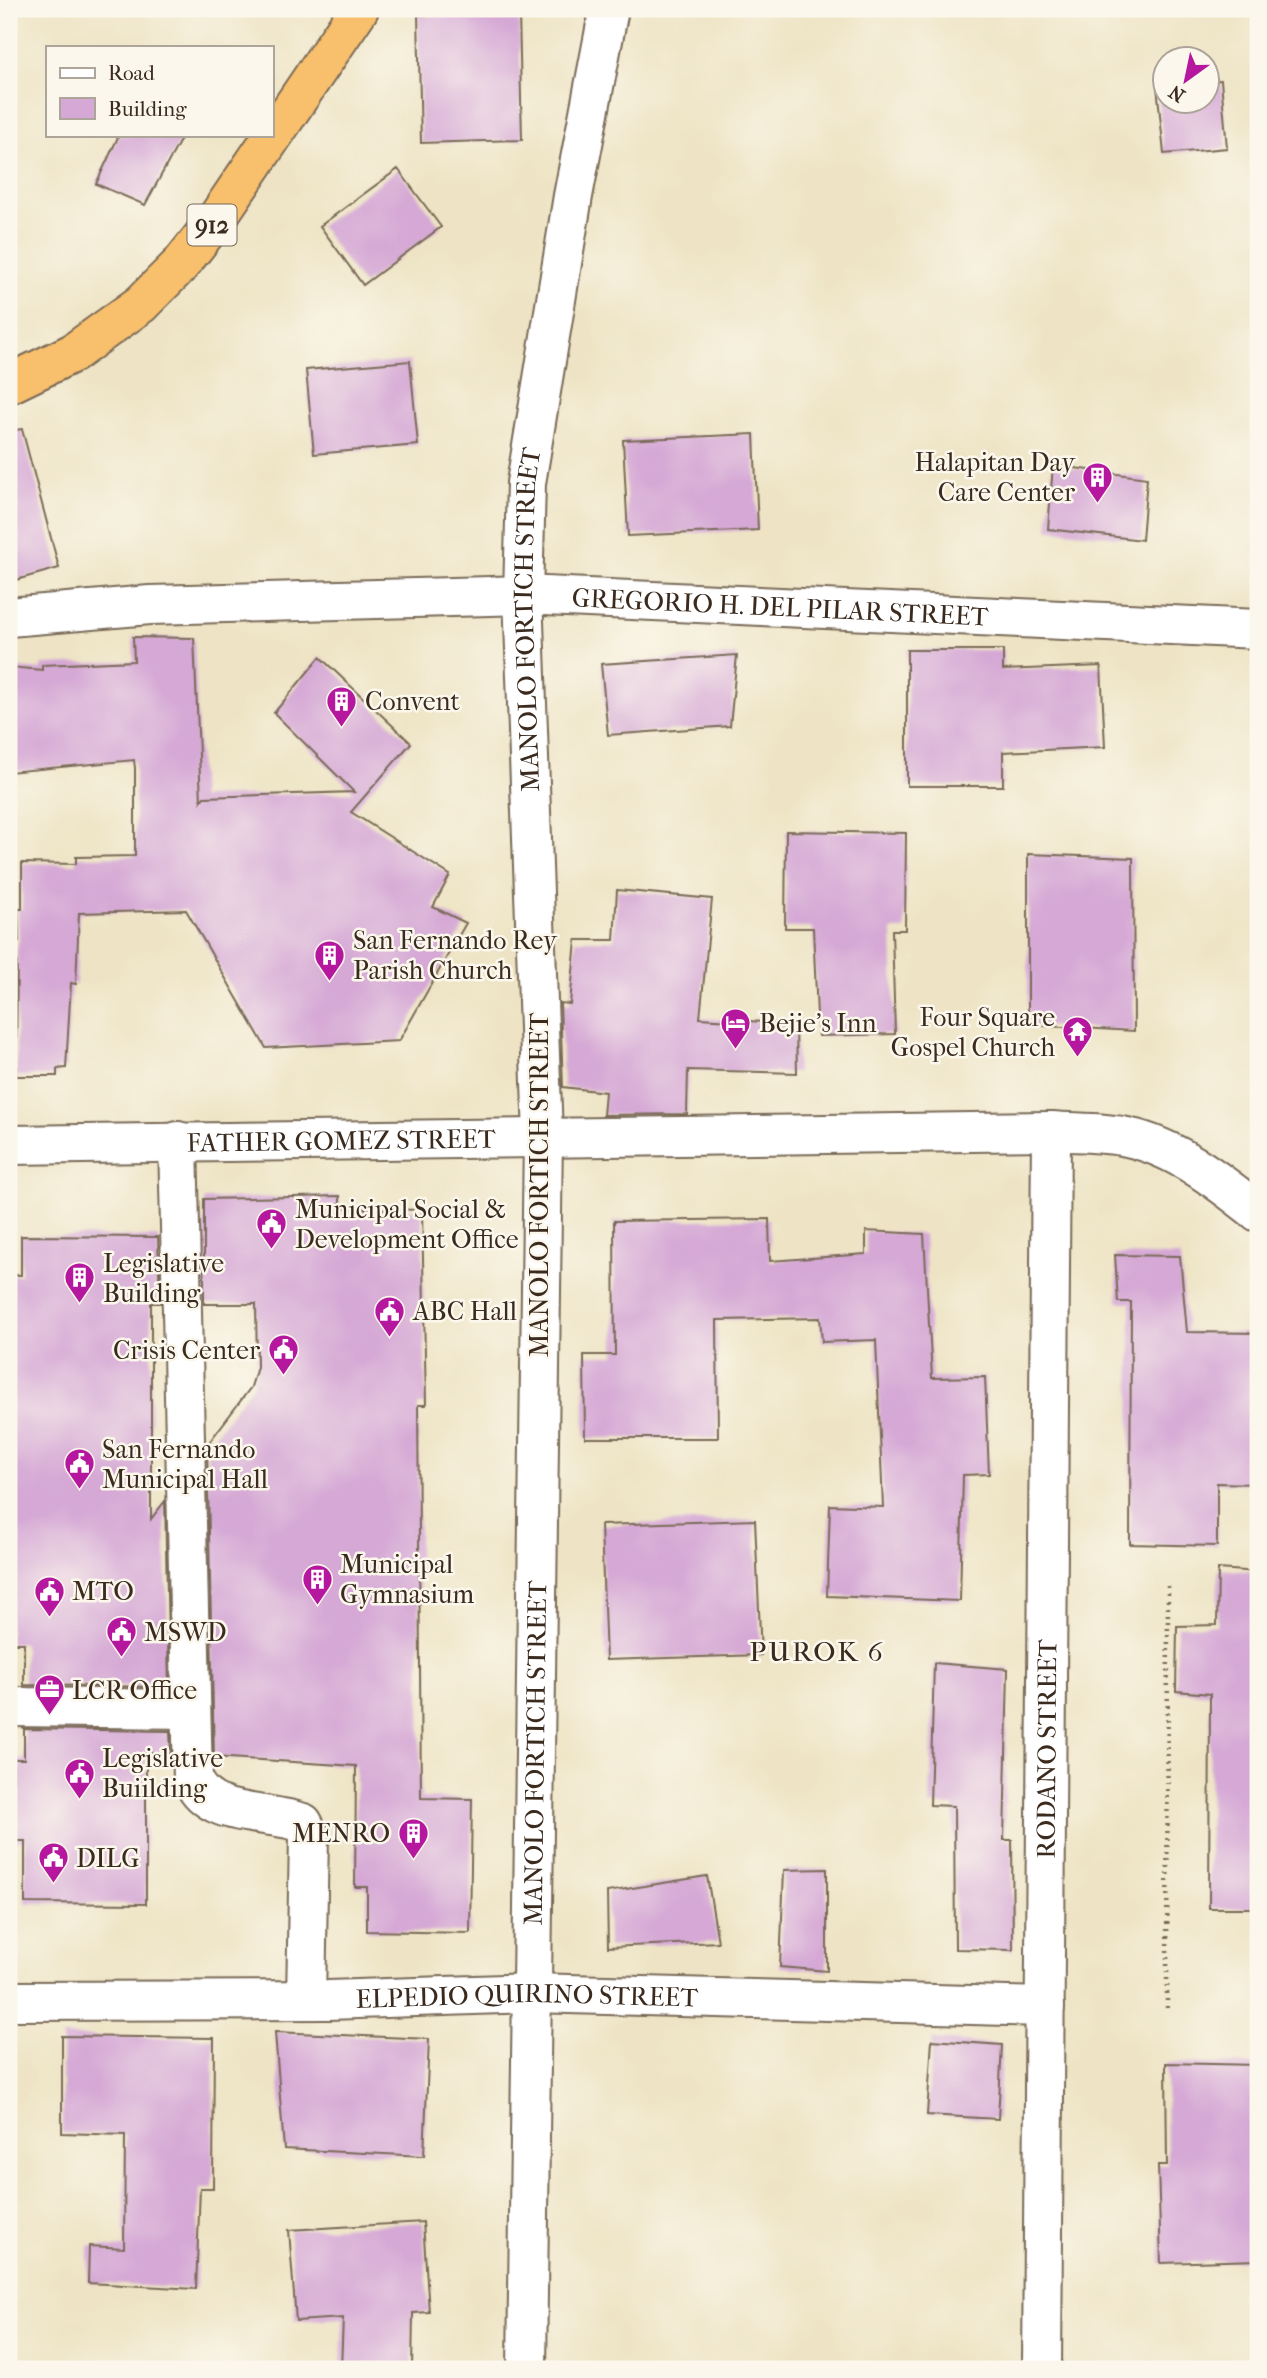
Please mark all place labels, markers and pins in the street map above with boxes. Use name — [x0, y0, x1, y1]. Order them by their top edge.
place label: Halapitan Day Care Center — [914, 447, 1076, 508]
building icon: Halapitan Day Care Center — [1081, 460, 1115, 504]
building icon: Convent — [325, 684, 359, 728]
place label: Convent — [365, 686, 460, 717]
place label: San Fernando Rey Parish Church — [353, 925, 558, 986]
building icon: San Fernando Rey Parish Church — [313, 938, 347, 982]
place label: Four Square Gospel Church — [891, 1002, 1055, 1063]
hotel icon: Bejie's Inn — [719, 1006, 753, 1050]
place label: Bejie's Inn — [759, 1008, 877, 1039]
temple icon: Four Square Gospel Church — [1061, 1015, 1095, 1059]
place label: Municipal Social & Development Office — [295, 1194, 519, 1255]
public building icon: Municipal Social & Development Office — [255, 1207, 289, 1251]
place label: Legislative Building — [103, 1248, 224, 1309]
building icon: Legislative Building — [63, 1261, 97, 1305]
public building icon: ABC Hall — [373, 1294, 407, 1338]
place label: ABC Hall — [412, 1296, 517, 1327]
public building icon: Crisis Center — [266, 1333, 300, 1377]
place label: Crisis Center — [113, 1335, 260, 1366]
place label: San Fernando Municipal Hall — [102, 1434, 268, 1495]
public building icon: San Fernando Municipal Hall — [62, 1447, 96, 1491]
place label: Municipal Gymnasium — [340, 1549, 475, 1610]
building icon: Municipal Gymnasium — [300, 1562, 334, 1606]
public building icon: MTO — [32, 1574, 66, 1618]
place label: MTO — [72, 1576, 134, 1607]
public building icon: MSWD — [104, 1615, 138, 1659]
place label: MSWD — [144, 1617, 227, 1648]
office icon: LCR Office — [32, 1673, 66, 1717]
place label: LCR Office — [72, 1675, 197, 1706]
place label: Legislative Buiilding — [102, 1743, 223, 1804]
public building icon: Legislative Buiilding — [62, 1756, 96, 1800]
building icon: MENRO — [396, 1816, 430, 1860]
place label: MENRO — [292, 1818, 390, 1849]
public building icon: DILG — [36, 1841, 70, 1885]
place label: DILG — [76, 1843, 140, 1874]

